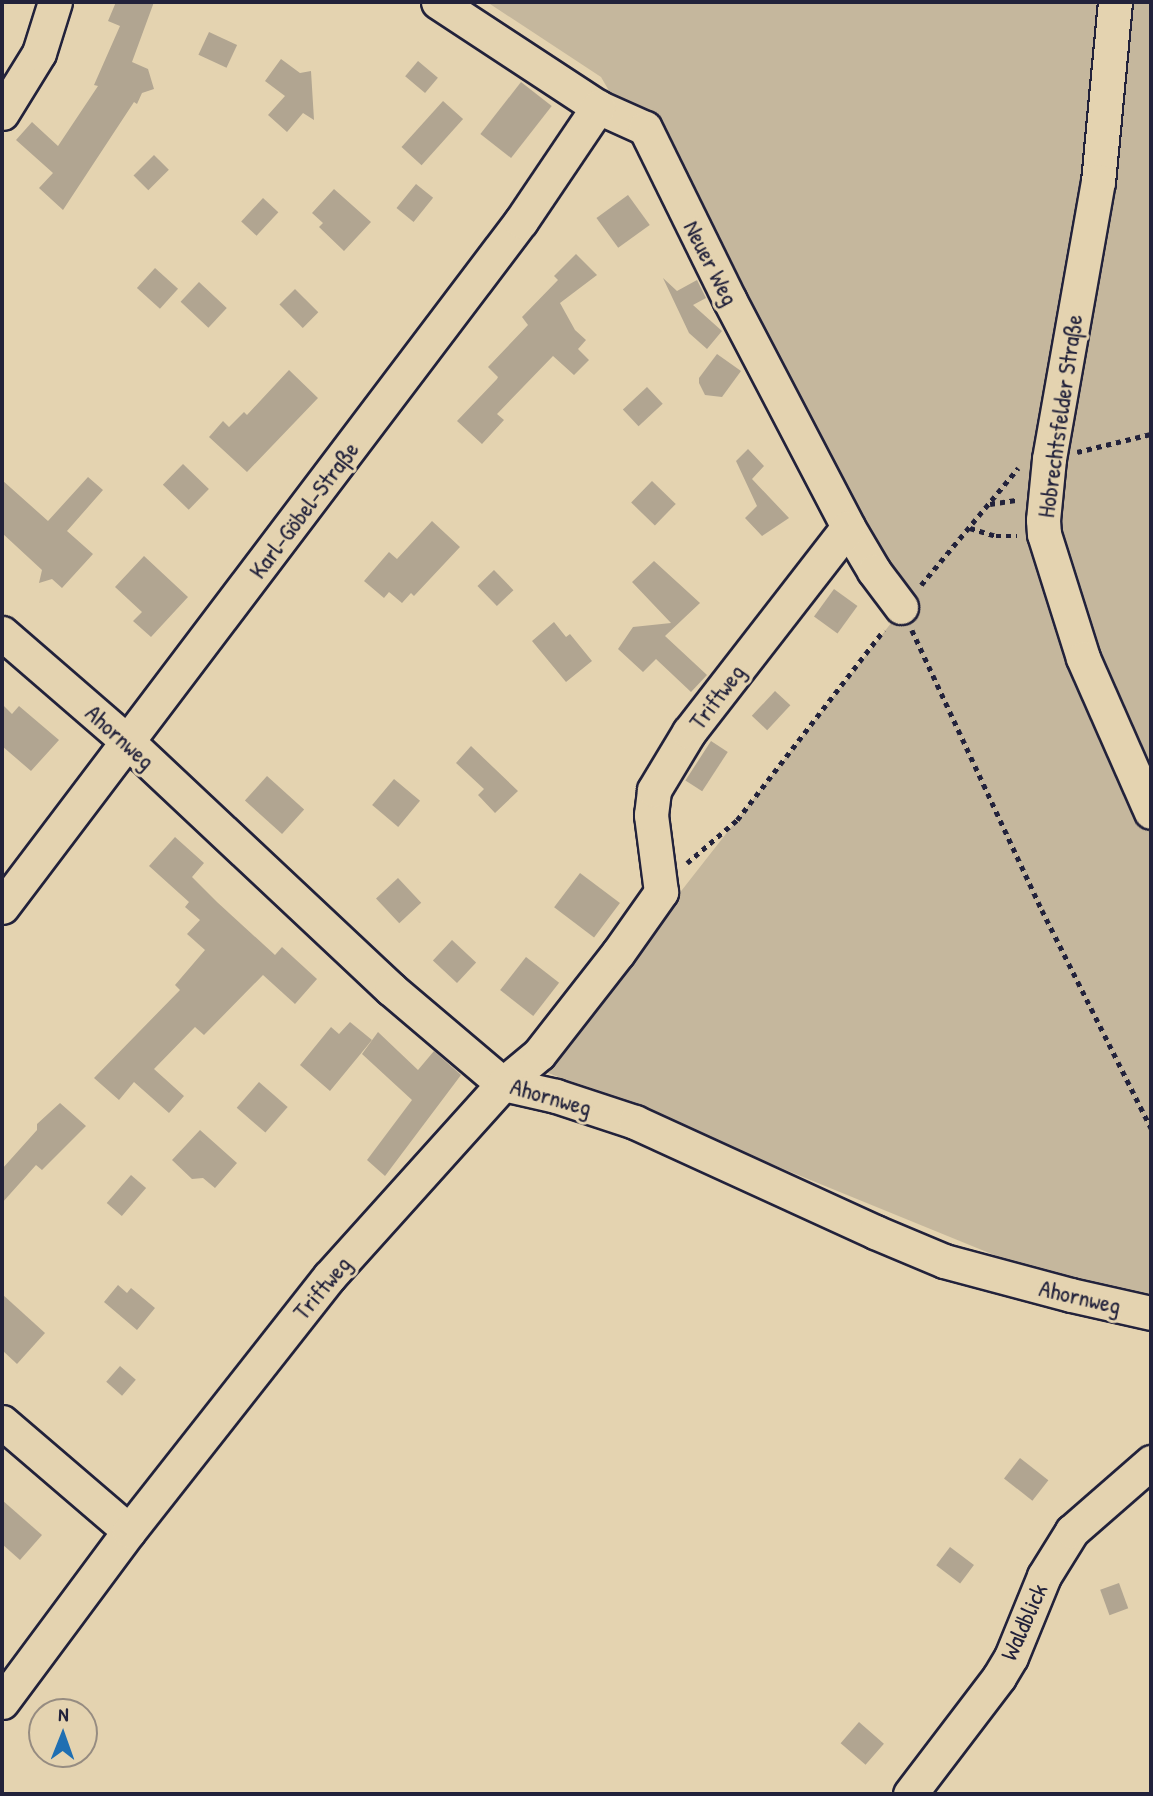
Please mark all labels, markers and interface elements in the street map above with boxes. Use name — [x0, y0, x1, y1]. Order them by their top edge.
street label: Neuer Weg — [677, 216, 745, 310]
street label: Hobrechtsfelder Straße — [1031, 313, 1089, 519]
street label: Karl-Göbel-Straße — [243, 436, 365, 584]
street label: Triftweg — [683, 659, 751, 735]
street label: Ahornweg — [80, 699, 160, 775]
street label: Ahornweg — [507, 1072, 595, 1122]
street label: Triftweg — [287, 1250, 357, 1326]
street label: Ahornweg — [1036, 1274, 1124, 1320]
street label: Waldblick — [994, 1579, 1054, 1665]
north arrow — [28, 1698, 98, 1768]
text: N — [58, 1701, 69, 1727]

